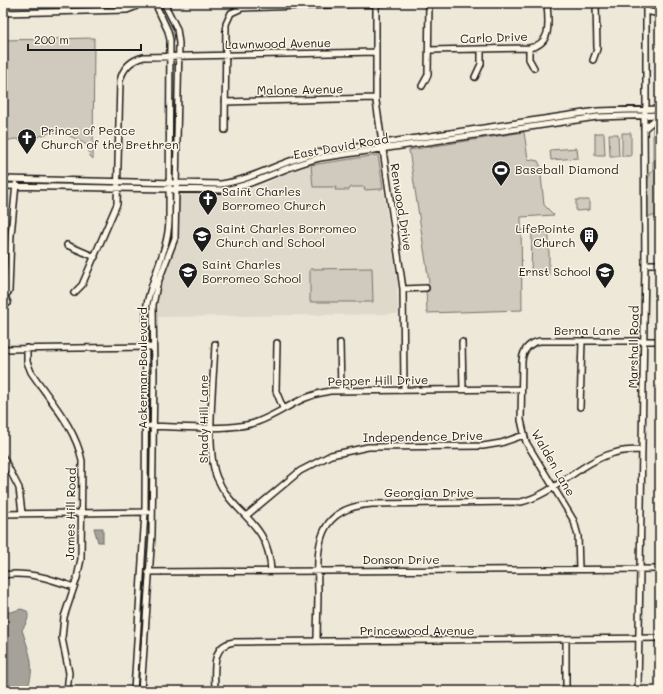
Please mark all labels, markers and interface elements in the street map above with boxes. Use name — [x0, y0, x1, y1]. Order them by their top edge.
scale bar — [28, 26, 141, 52]
street label: Carlo Drive — [460, 28, 528, 46]
text: 200 m — [34, 31, 69, 47]
street label: Lawnwood Avenue — [225, 34, 331, 52]
street label: Malone Avenue — [257, 80, 343, 98]
place label: Prince of Peace Church of the Brethren — [41, 122, 179, 152]
church icon: Prince of Peace Church of the Brethren — [16, 127, 38, 155]
street label: East David Road — [292, 130, 390, 162]
sports icon: Baseball Diamond — [490, 159, 512, 187]
place label: Baseball Diamond — [515, 161, 619, 177]
street label: Renwood Drive — [387, 162, 417, 252]
place label: Saint Charles Borromeo Church — [222, 183, 326, 213]
church icon: Saint Charles Borromeo Church — [197, 188, 219, 216]
place label: Saint Charles Borromeo Church and School — [216, 220, 356, 250]
place label: LifePointe Church — [515, 220, 575, 250]
school or university icon: Saint Charles Borromeo Church and School — [191, 225, 213, 253]
building icon: LifePointe Church — [578, 225, 600, 253]
place label: Saint Charles Borromeo School — [202, 256, 302, 286]
school or university icon: Saint Charles Borromeo School — [177, 261, 199, 289]
school or university icon: Ernst School — [594, 261, 616, 289]
place label: Ernst School — [519, 263, 591, 279]
street label: Marshall Road — [624, 305, 642, 389]
street label: Ackerman Boulevard — [134, 307, 150, 429]
street label: Berna Lane — [554, 322, 620, 338]
street label: Pepper Hill Drive — [328, 371, 428, 389]
street label: Shady Hill Lane — [195, 375, 211, 463]
street label: Walden Lane — [528, 426, 579, 499]
street label: Independence Drive — [363, 427, 483, 445]
street label: James Hill Road — [61, 467, 79, 560]
street label: Georgian Drive — [384, 484, 474, 500]
street label: Donson Drive — [362, 551, 440, 567]
street label: Princewood Avenue — [360, 622, 474, 638]

